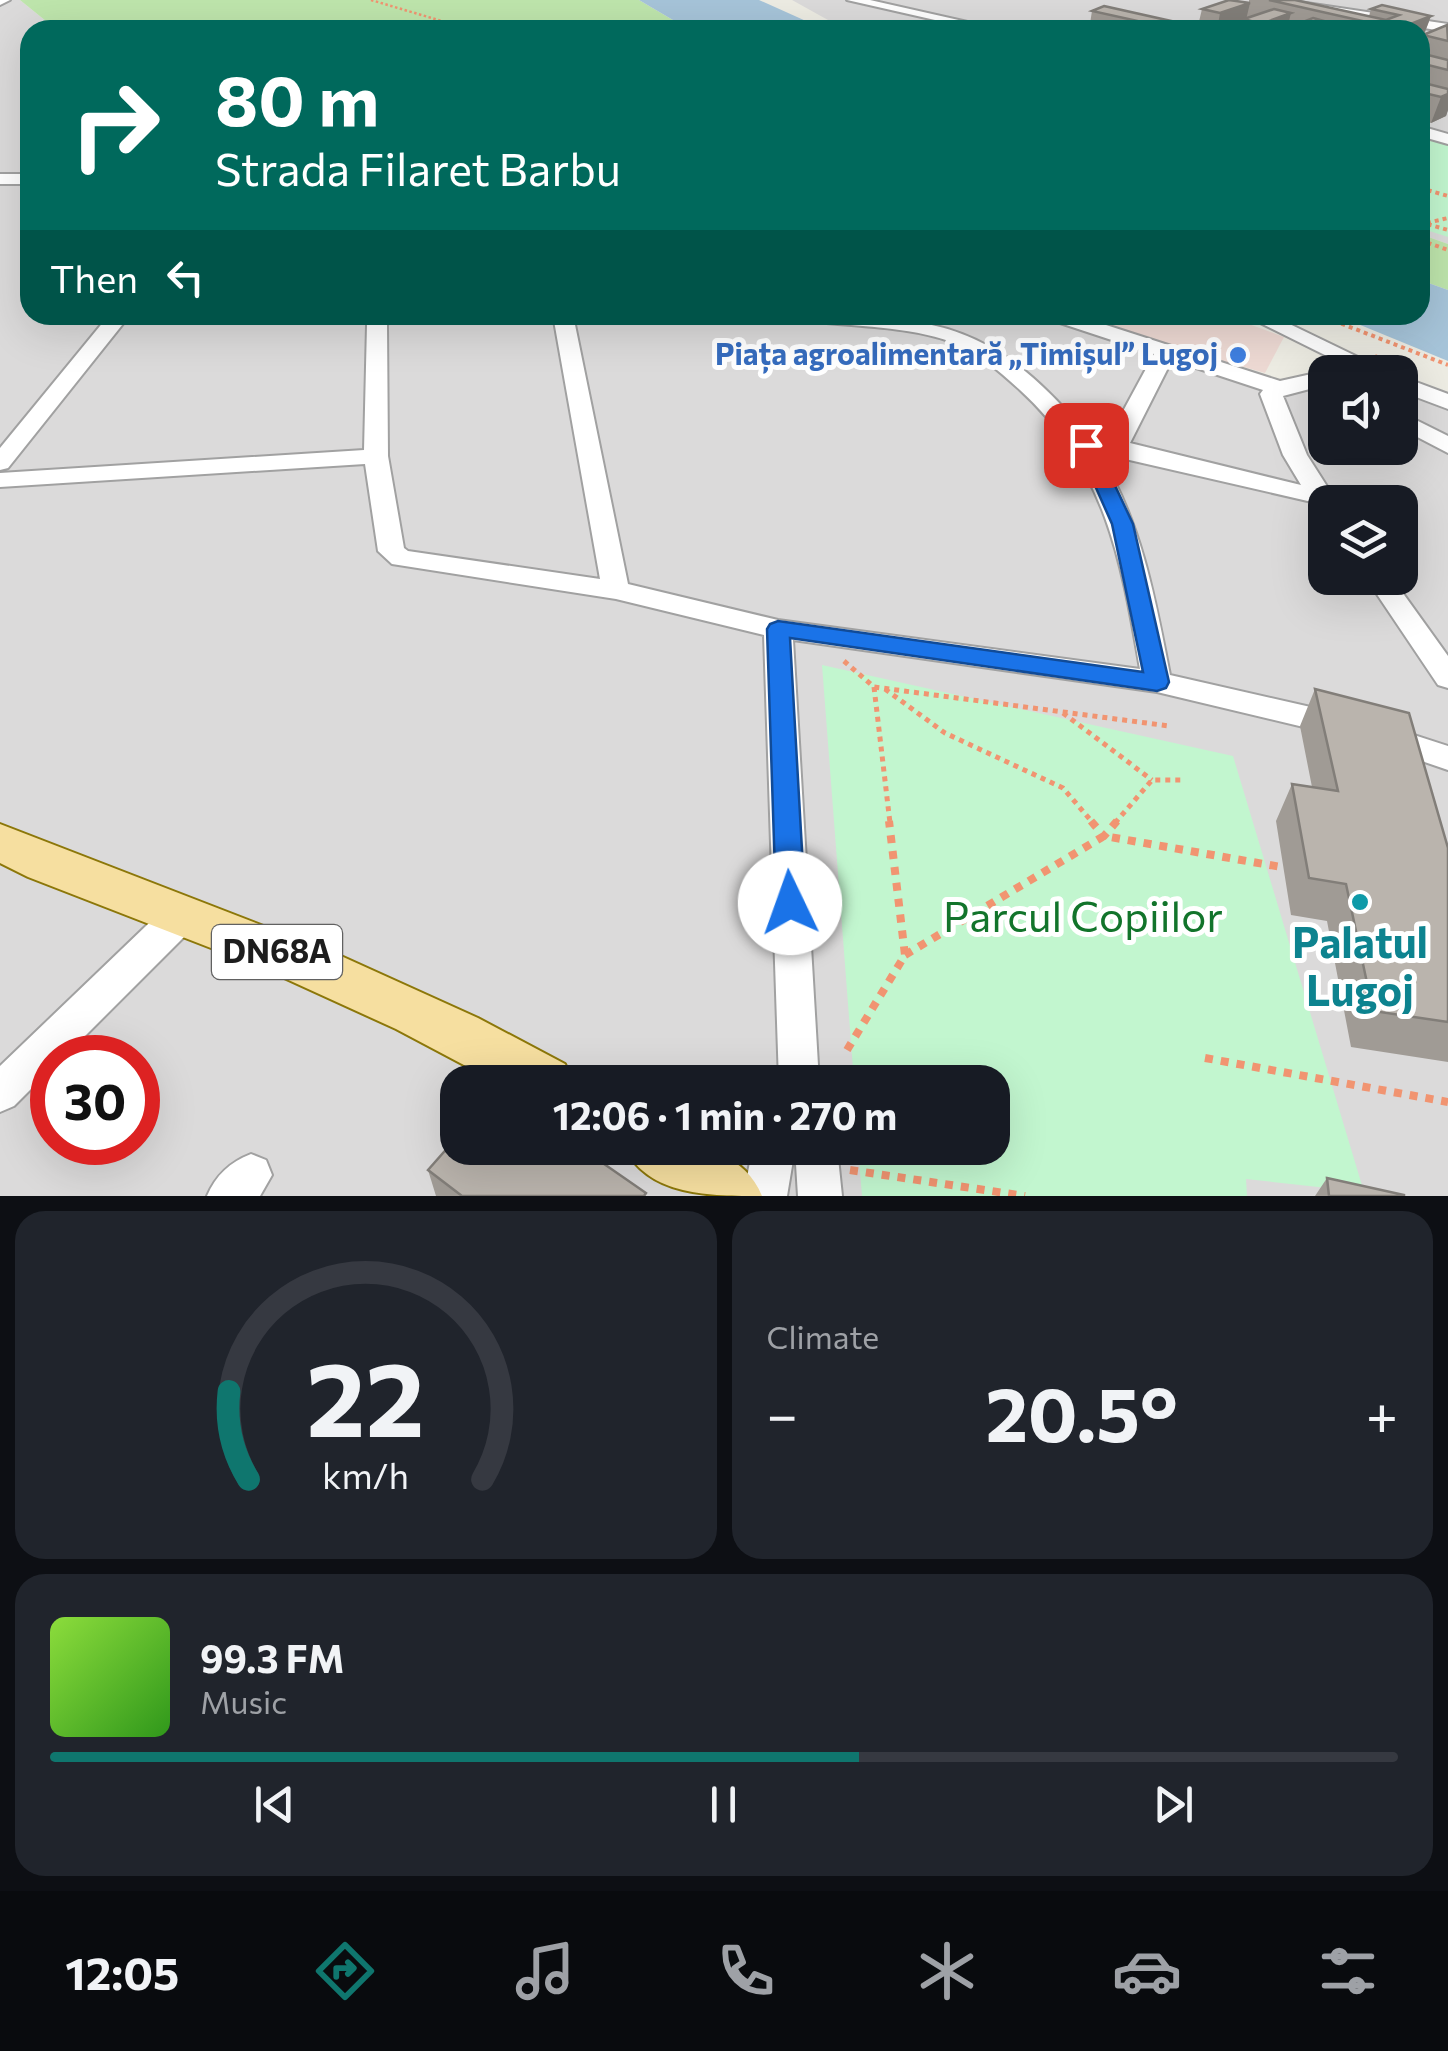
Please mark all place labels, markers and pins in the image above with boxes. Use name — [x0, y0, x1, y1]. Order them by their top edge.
place label: Piața agroalimentară „Timișul” Lugoj — [715, 334, 1218, 374]
marker: Piața agroalimentară „Timișul” Lugoj — [1227, 344, 1249, 366]
pin — [1044, 403, 1129, 488]
marker: Palatul Lugoj — [1349, 891, 1371, 913]
place label: Palatul Lugoj — [1292, 915, 1428, 1015]

